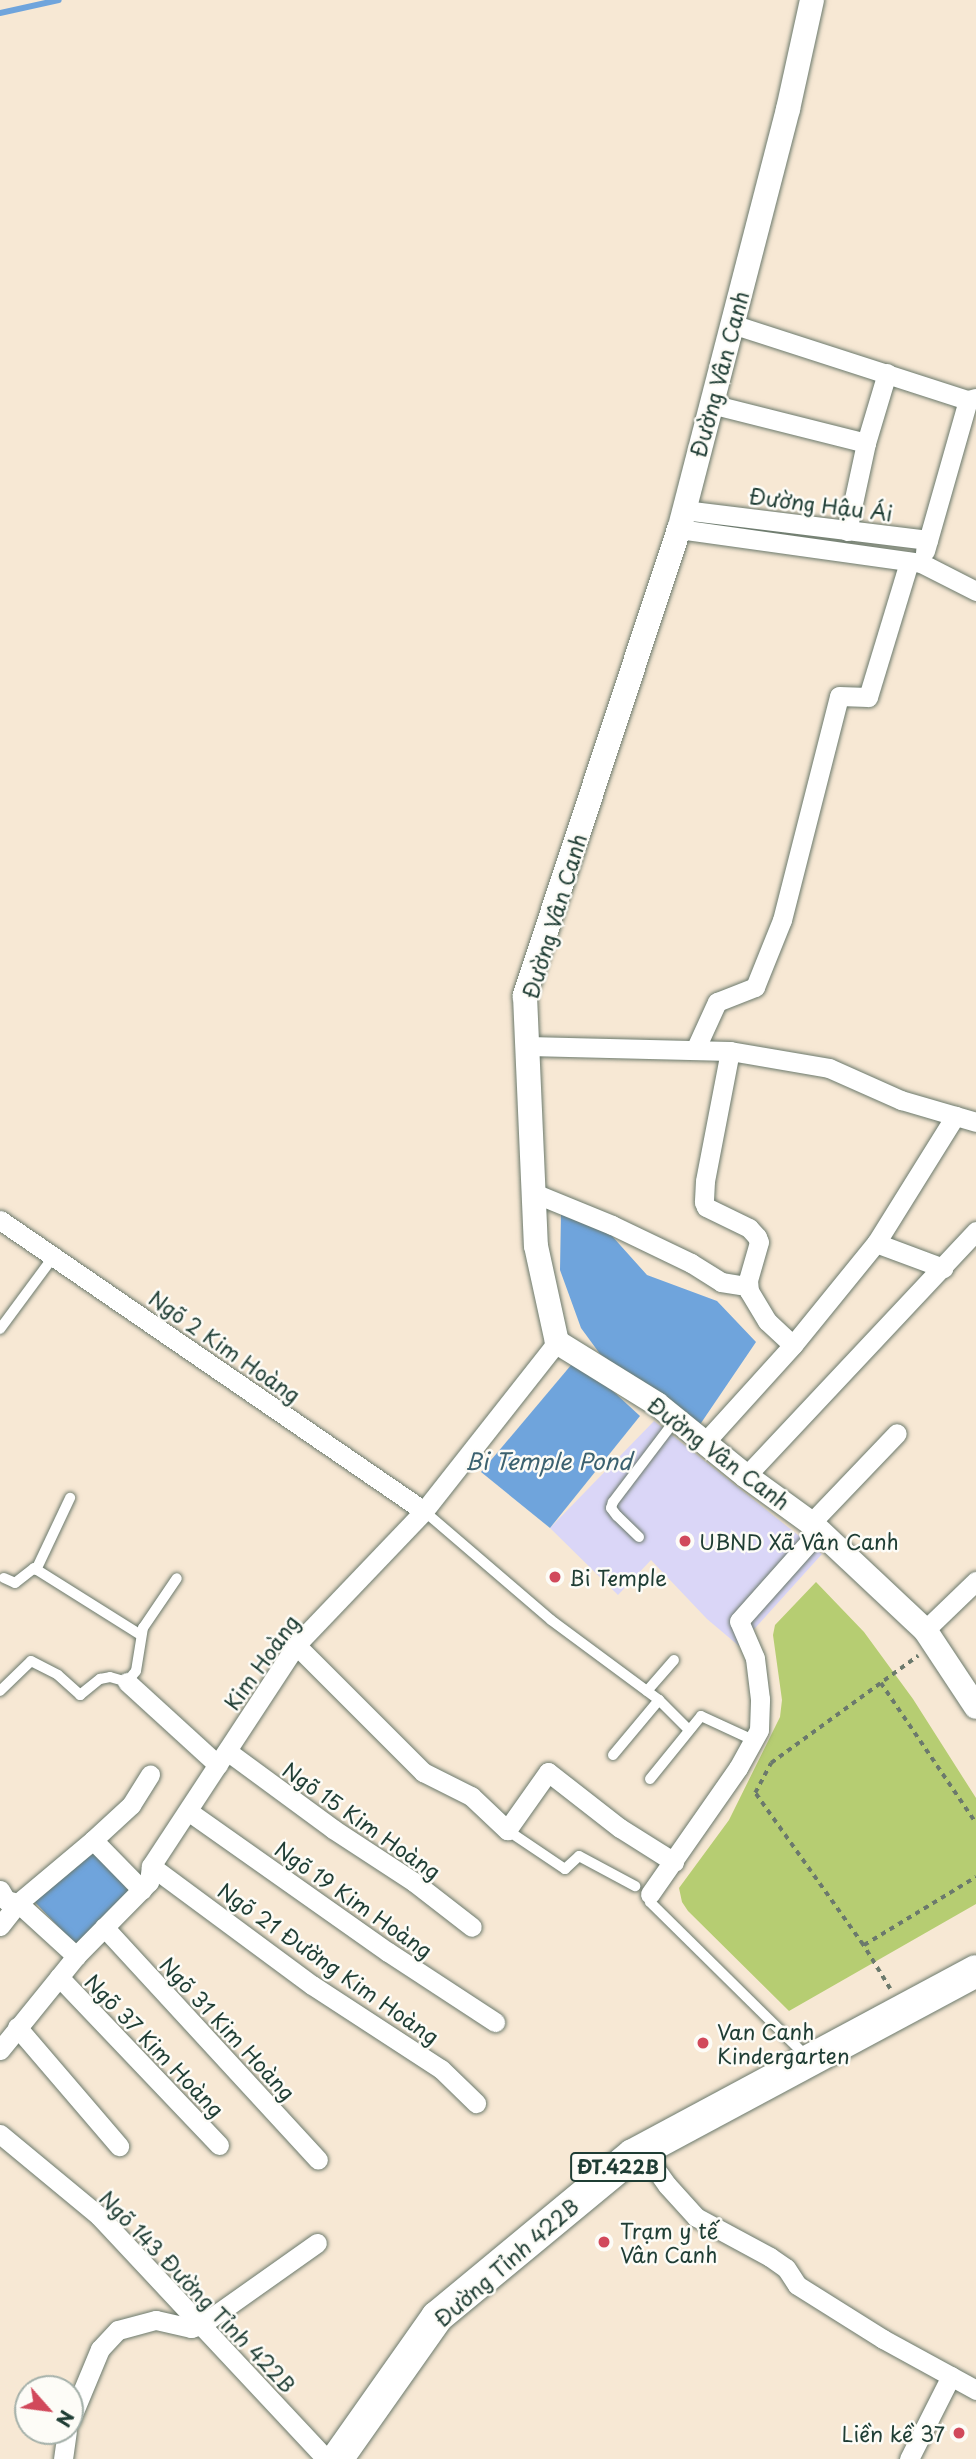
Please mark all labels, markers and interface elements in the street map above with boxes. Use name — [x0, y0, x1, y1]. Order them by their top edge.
street label: Đường Vân Canh — [685, 288, 753, 460]
street label: Đường Hậu Ái — [748, 483, 894, 525]
street label: Đường Vân Canh — [517, 830, 591, 1002]
street label: Ngõ 2 Kim Hoàng — [144, 1284, 306, 1408]
street label: Đường Vân Canh — [643, 1391, 795, 1515]
water label: Bi Temple Pond — [465, 1447, 631, 1475]
place label: UBND Xã Vân Canh — [699, 1528, 899, 1554]
marker: UBND Xã Vân Canh — [677, 1533, 693, 1549]
place label: Bi Temple — [569, 1564, 666, 1590]
marker: Bi Temple — [547, 1569, 563, 1585]
street label: Kim Hoàng — [218, 1609, 304, 1715]
street label: Ngõ 15 Kim Hoàng — [278, 1756, 446, 1884]
street label: Ngõ 19 Kim Hoàng — [270, 1835, 438, 1963]
street label: Ngõ 21 Đường Kim Hoàng — [214, 1877, 444, 2049]
street label: Ngõ 31 Kim Hoàng — [155, 1951, 301, 2105]
street label: Ngõ 37 Kim Hoàng — [80, 1968, 230, 2122]
place label: Van Canh Kindergarten — [717, 2018, 850, 2068]
marker: Van Canh Kindergarten — [695, 2035, 711, 2051]
road number: ĐT.422B — [569, 2152, 667, 2182]
street label: Ngõ 143 Đường Tỉnh 422B — [95, 2185, 301, 2397]
street label: Đường Tỉnh 422B — [430, 2193, 582, 2331]
place label: Trạm y tế Vân Canh — [620, 2217, 718, 2267]
marker: Trạm y tế Vân Canh — [594, 2232, 614, 2252]
north arrow — [14, 2375, 84, 2445]
text: N — [50, 2406, 82, 2432]
place label: Liền kề 37 — [842, 2420, 945, 2446]
marker: Liền kề 37 — [951, 2425, 967, 2441]

